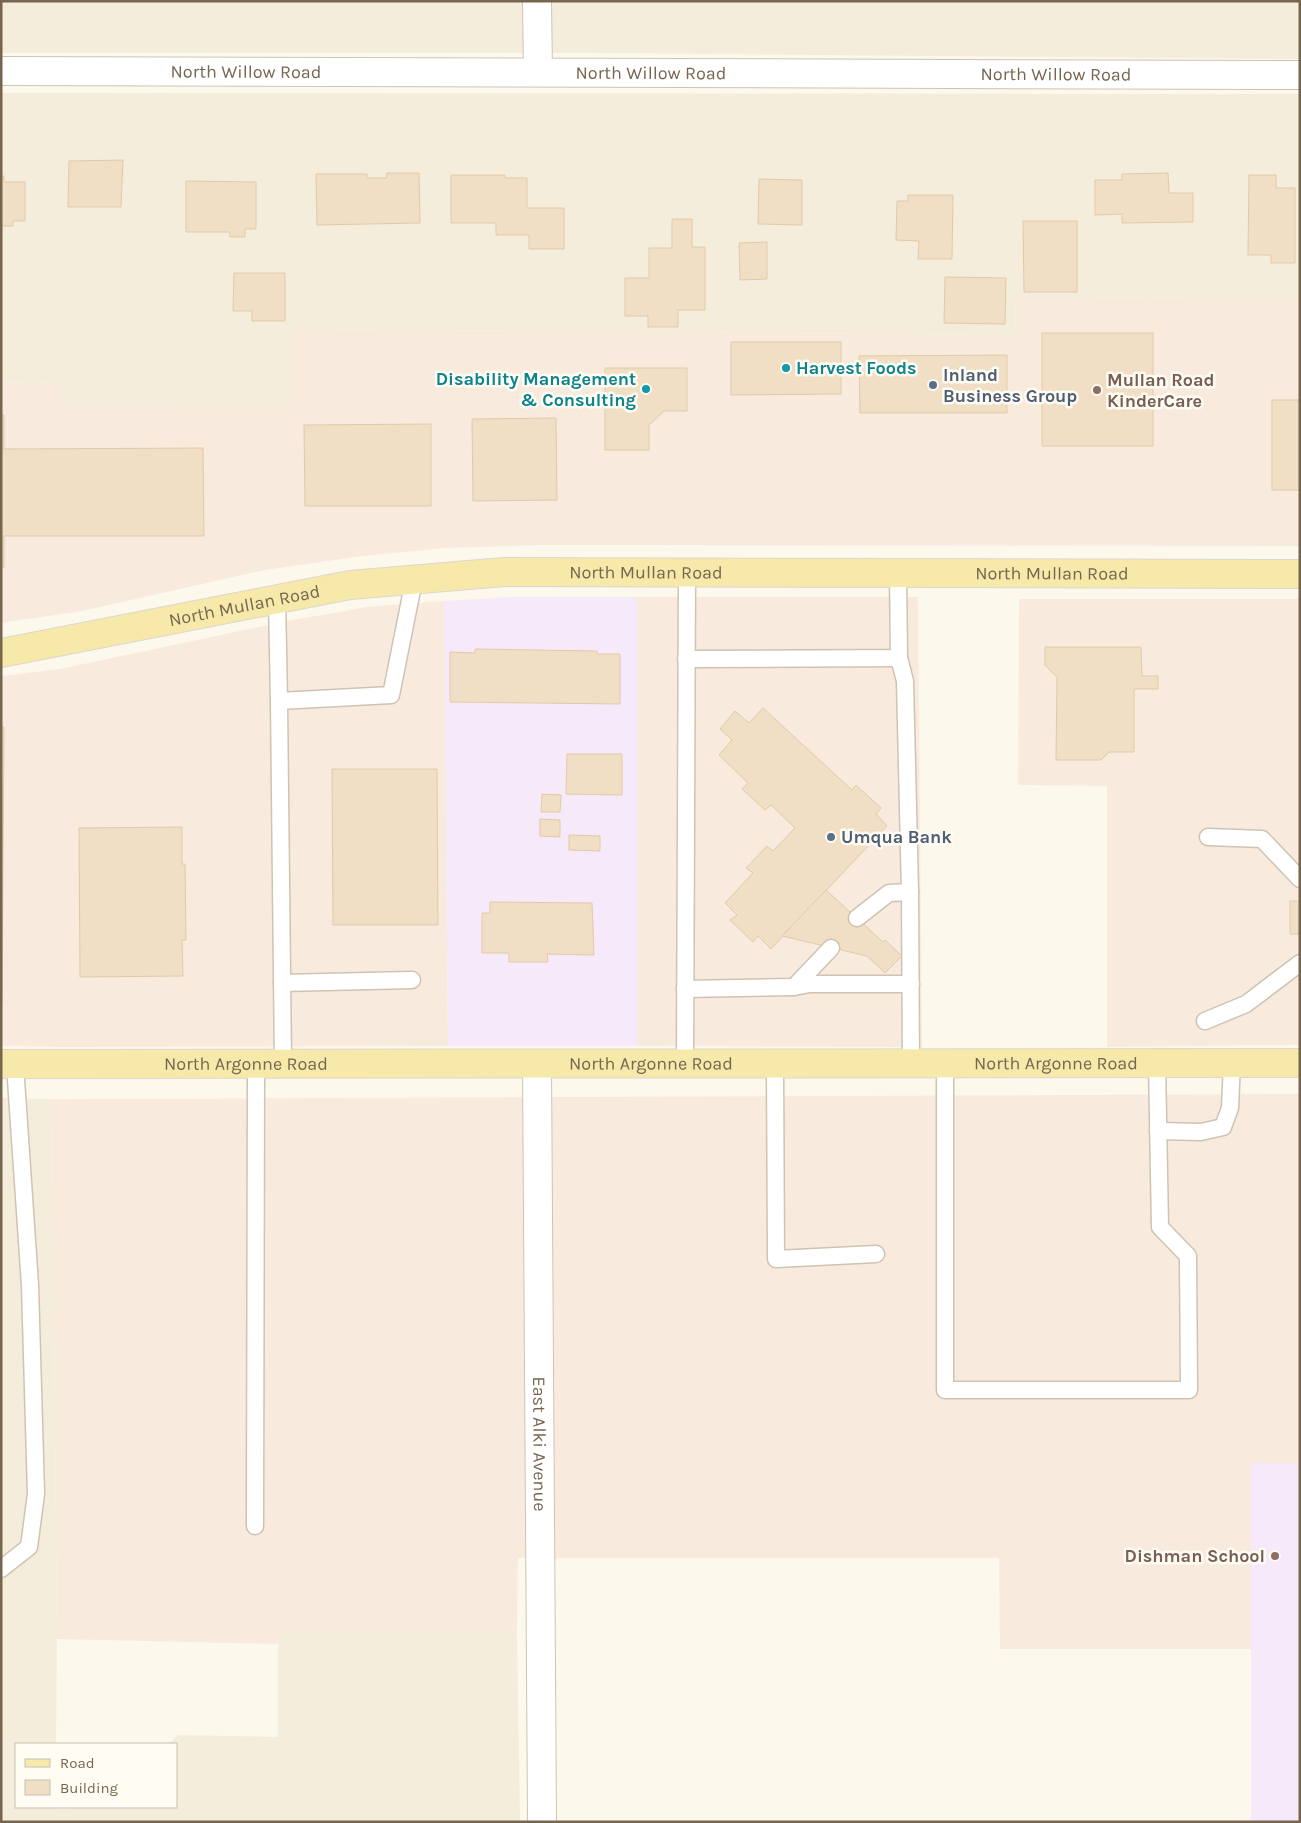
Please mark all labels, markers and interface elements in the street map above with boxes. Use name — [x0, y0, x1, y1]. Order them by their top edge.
street label: North Willow Road — [171, 61, 321, 83]
street label: North Willow Road — [576, 62, 726, 84]
street label: North Willow Road — [981, 63, 1131, 85]
place label: Harvest Foods — [796, 357, 917, 379]
marker: Harvest Foods — [780, 362, 792, 374]
place label: Inland Business Group — [943, 364, 1077, 407]
place label: Disability Management & Consulting — [436, 368, 637, 411]
place label: Mullan Road KinderCare — [1107, 369, 1215, 412]
marker: Inland Business Group — [927, 379, 939, 391]
marker: Disability Management & Consulting — [640, 383, 652, 395]
marker: Mullan Road KinderCare — [1091, 384, 1103, 396]
street label: North Mullan Road — [569, 561, 723, 584]
street label: North Mullan Road — [975, 562, 1129, 585]
street label: North Mullan Road — [167, 580, 322, 631]
place label: Umqua Bank — [841, 826, 952, 848]
marker: Umqua Bank — [825, 831, 837, 843]
street label: North Argonne Road — [569, 1052, 733, 1075]
street label: North Argonne Road — [974, 1052, 1138, 1074]
street label: North Argonne Road — [164, 1053, 328, 1075]
street label: East Alki Avenue — [528, 1376, 551, 1512]
place label: Dishman School — [1125, 1545, 1265, 1567]
marker: Dishman School — [1269, 1550, 1281, 1562]
legend — [15, 1743, 178, 1808]
text: Road — [60, 1754, 95, 1772]
text: Building — [60, 1779, 118, 1797]

